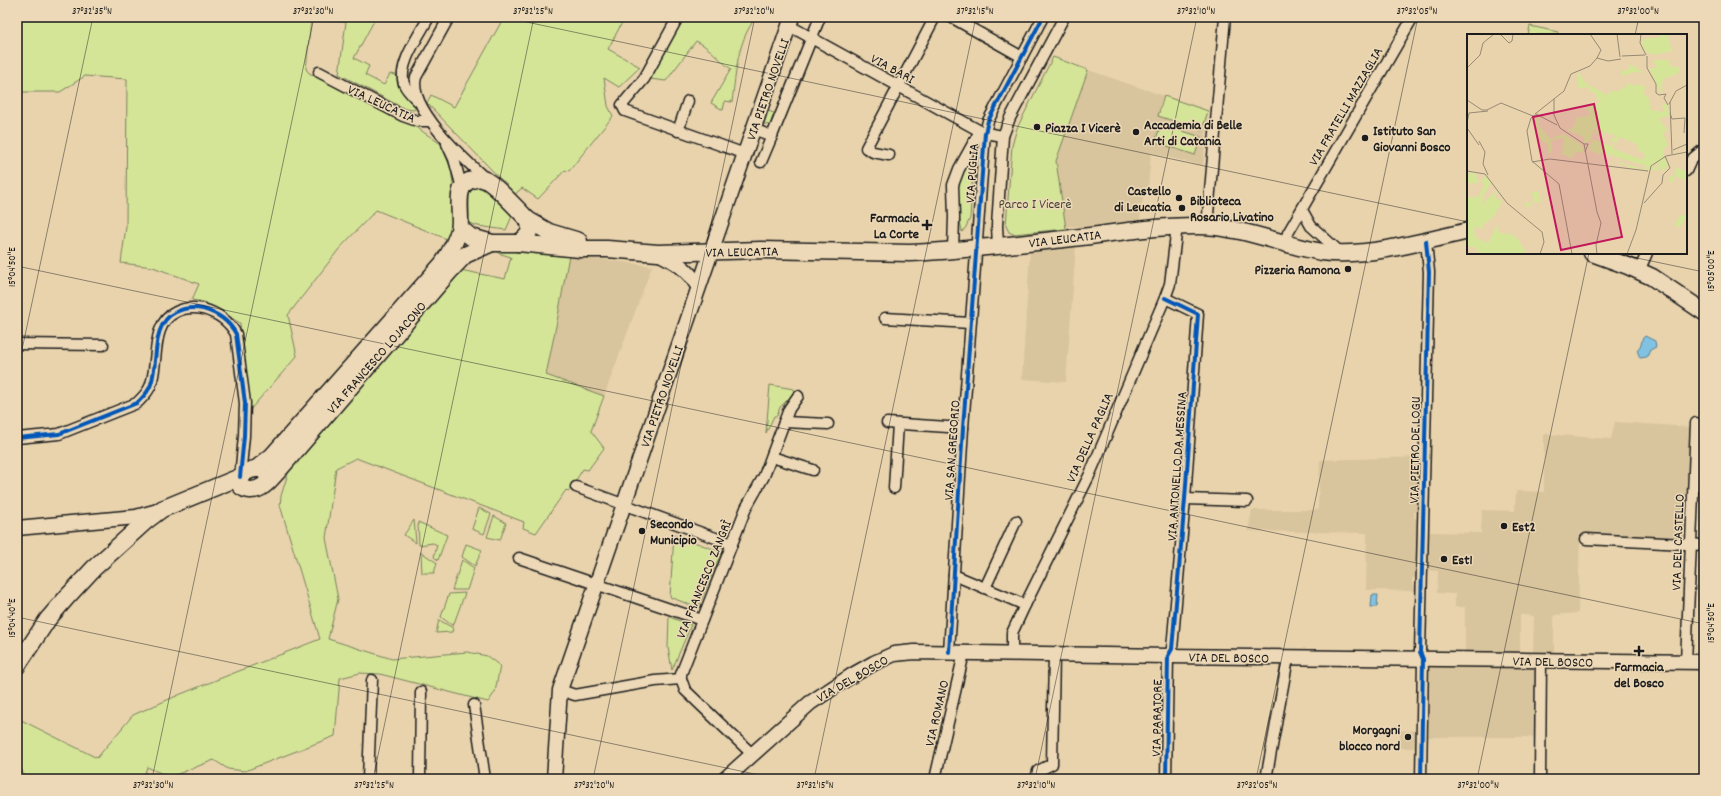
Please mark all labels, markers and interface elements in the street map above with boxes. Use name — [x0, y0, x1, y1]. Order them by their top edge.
text: 37°32'35"N — [72, 5, 112, 19]
text: 37°32'30"N — [293, 5, 333, 19]
text: 37°32'25"N — [513, 5, 553, 19]
text: 37°32'20"N — [734, 5, 774, 19]
text: 37°32'15"N — [956, 5, 994, 19]
text: 37°32'10"N — [1177, 5, 1215, 19]
text: 37°32'05"N — [1397, 5, 1437, 19]
text: 37°32'00"N — [1617, 5, 1659, 19]
inset map — [1467, 34, 1687, 254]
street label: VIA PIETRO NOVELLI — [742, 35, 796, 143]
street label: VIA FRATELLI MAZZAGLIA — [1305, 44, 1389, 170]
street label: VIA BARI — [866, 50, 918, 90]
street label: VIA LEUCATIA — [344, 80, 419, 129]
place label: Accademia di Belle Arti di Catania — [1144, 116, 1242, 152]
place label: Piazza I Vicerè — [1045, 119, 1121, 139]
marker: Piazza I Vicerè — [1032, 122, 1042, 132]
place label: Istituto San Giovanni Bosco — [1373, 122, 1451, 158]
marker: Accademia di Belle Arti di Catania — [1131, 127, 1141, 137]
marker: Istituto San Giovanni Bosco — [1360, 133, 1370, 143]
street label: VIA PUGLIA — [961, 142, 985, 204]
place label: Castello di Leucatia — [1114, 182, 1172, 218]
place label: Biblioteca Rosario Livatino — [1190, 192, 1274, 228]
marker: Castello di Leucatia — [1174, 193, 1184, 203]
park label: Parco I Vicerè — [998, 195, 1072, 215]
marker: Biblioteca Rosario Livatino — [1177, 203, 1187, 213]
place label: Farmacia La Corte — [870, 209, 920, 245]
marker: Farmacia La Corte — [922, 220, 932, 230]
street label: VIA LEUCATIA — [1028, 226, 1103, 254]
street label: VIA LEUCATIA — [705, 242, 779, 264]
text: 15°04'50"E — [6, 247, 20, 287]
text: 15°05'00"E — [1705, 250, 1719, 292]
place label: Pizzeria Ramona — [1254, 261, 1341, 281]
marker: Pizzeria Ramona — [1343, 264, 1353, 274]
street label: VIA FRANCESCO LOJACONO — [323, 298, 432, 419]
street label: VIA PIETRO NOVELLI — [636, 342, 690, 450]
street label: VIA DELLA PAGLIA — [1062, 389, 1120, 486]
street label: VIA ANTONELLO DA MESSINA — [1163, 390, 1193, 542]
street label: VIA PIETRO DE LOGU — [1405, 396, 1427, 504]
street label: VIA SAN GREGORIO — [940, 399, 966, 501]
street label: VIA DEL CASTELLO — [1667, 493, 1691, 591]
place label: Secondo Municipio — [650, 515, 697, 551]
street label: VIA FRANCESCO ZANGRÌ — [672, 518, 738, 642]
place label: Est2 — [1512, 518, 1536, 538]
marker: Est2 — [1499, 521, 1509, 531]
marker: Secondo Municipio — [637, 526, 647, 536]
place label: Est1 — [1452, 551, 1472, 571]
marker: Est1 — [1439, 554, 1449, 564]
text: 15°04'40"E — [6, 598, 20, 638]
text: 15°04'50"E — [1705, 603, 1719, 643]
marker: Farmacia del Bosco — [1634, 646, 1644, 656]
street label: VIA DEL BOSCO — [1189, 648, 1269, 670]
street label: VIA DEL BOSCO — [813, 651, 893, 708]
street label: VIA DEL BOSCO — [1513, 652, 1593, 674]
place label: Farmacia del Bosco — [1614, 658, 1665, 694]
street label: VIA ROMANO — [921, 678, 955, 749]
street label: VIA PARATORE — [1147, 679, 1169, 757]
place label: Morgagni blocco nord — [1339, 721, 1400, 757]
marker: Morgagni blocco nord — [1403, 732, 1413, 742]
text: 37°32'30"N — [133, 779, 173, 793]
text: 37°32'25"N — [354, 779, 394, 793]
text: 37°32'20"N — [574, 779, 614, 793]
text: 37°32'15"N — [796, 779, 834, 793]
text: 37°32'10"N — [1017, 779, 1055, 793]
text: 37°32'05"N — [1237, 779, 1277, 793]
text: 37°32'00"N — [1457, 779, 1499, 793]

